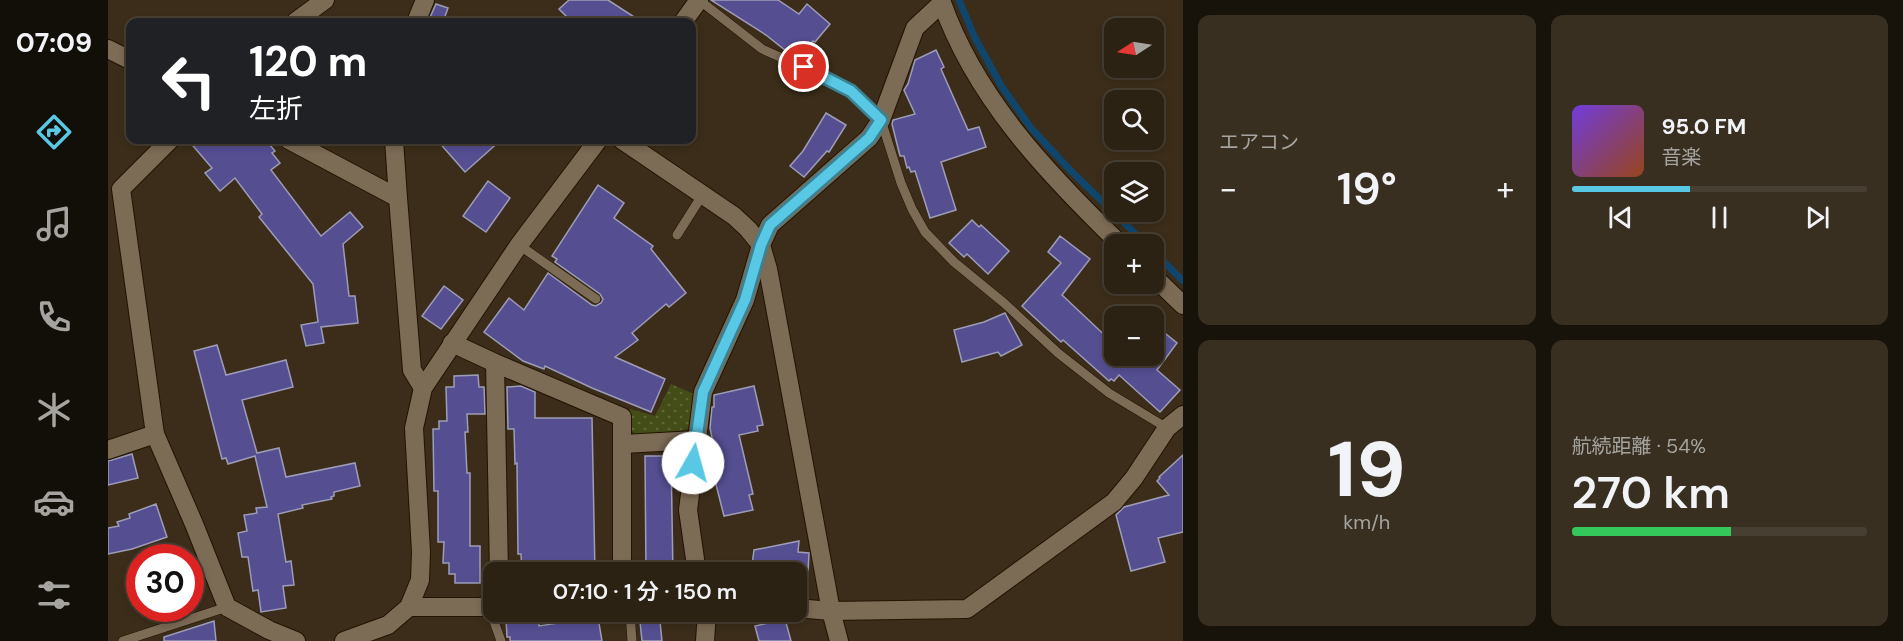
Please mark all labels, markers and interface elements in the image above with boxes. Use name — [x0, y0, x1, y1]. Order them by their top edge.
north arrow — [1104, 18, 1164, 78]
map controls — [1104, 18, 1164, 366]
text: 07:09 — [16, 25, 92, 60]
text: 120 m — [249, 34, 367, 89]
pin — [778, 41, 829, 92]
icon: left — [150, 42, 228, 120]
icon: arrive — [787, 50, 820, 83]
button: search — [1104, 90, 1164, 150]
text: 左折 — [249, 91, 303, 126]
icon: directions — [33, 111, 75, 153]
text: 95.0 FM — [1662, 112, 1746, 141]
text: エアコン — [1219, 129, 1299, 155]
text: 音楽 — [1662, 144, 1702, 170]
text: 19° — [1337, 159, 1397, 218]
button: layers — [1104, 162, 1164, 222]
text: − — [1219, 167, 1237, 210]
text: + — [1496, 167, 1515, 210]
icon: previous — [1604, 201, 1637, 234]
icon: pause — [1703, 201, 1736, 234]
icon: next — [1801, 201, 1834, 234]
icon: music — [33, 203, 75, 245]
button: + — [1104, 234, 1164, 294]
icon: phone — [33, 296, 75, 338]
button: − — [1104, 306, 1164, 366]
icon: climate — [33, 389, 75, 431]
text: 19 — [1328, 419, 1406, 520]
position arrow — [661, 431, 725, 495]
text: 航続距離 · 54% — [1572, 433, 1706, 459]
text: 270 km — [1572, 463, 1730, 522]
icon: car — [33, 481, 75, 523]
text: km/h — [1343, 509, 1390, 535]
speed limit sign: 30 — [126, 544, 204, 622]
icon: filters — [33, 574, 75, 616]
text: 07:10 · 1 分 · 150 m — [553, 577, 737, 606]

